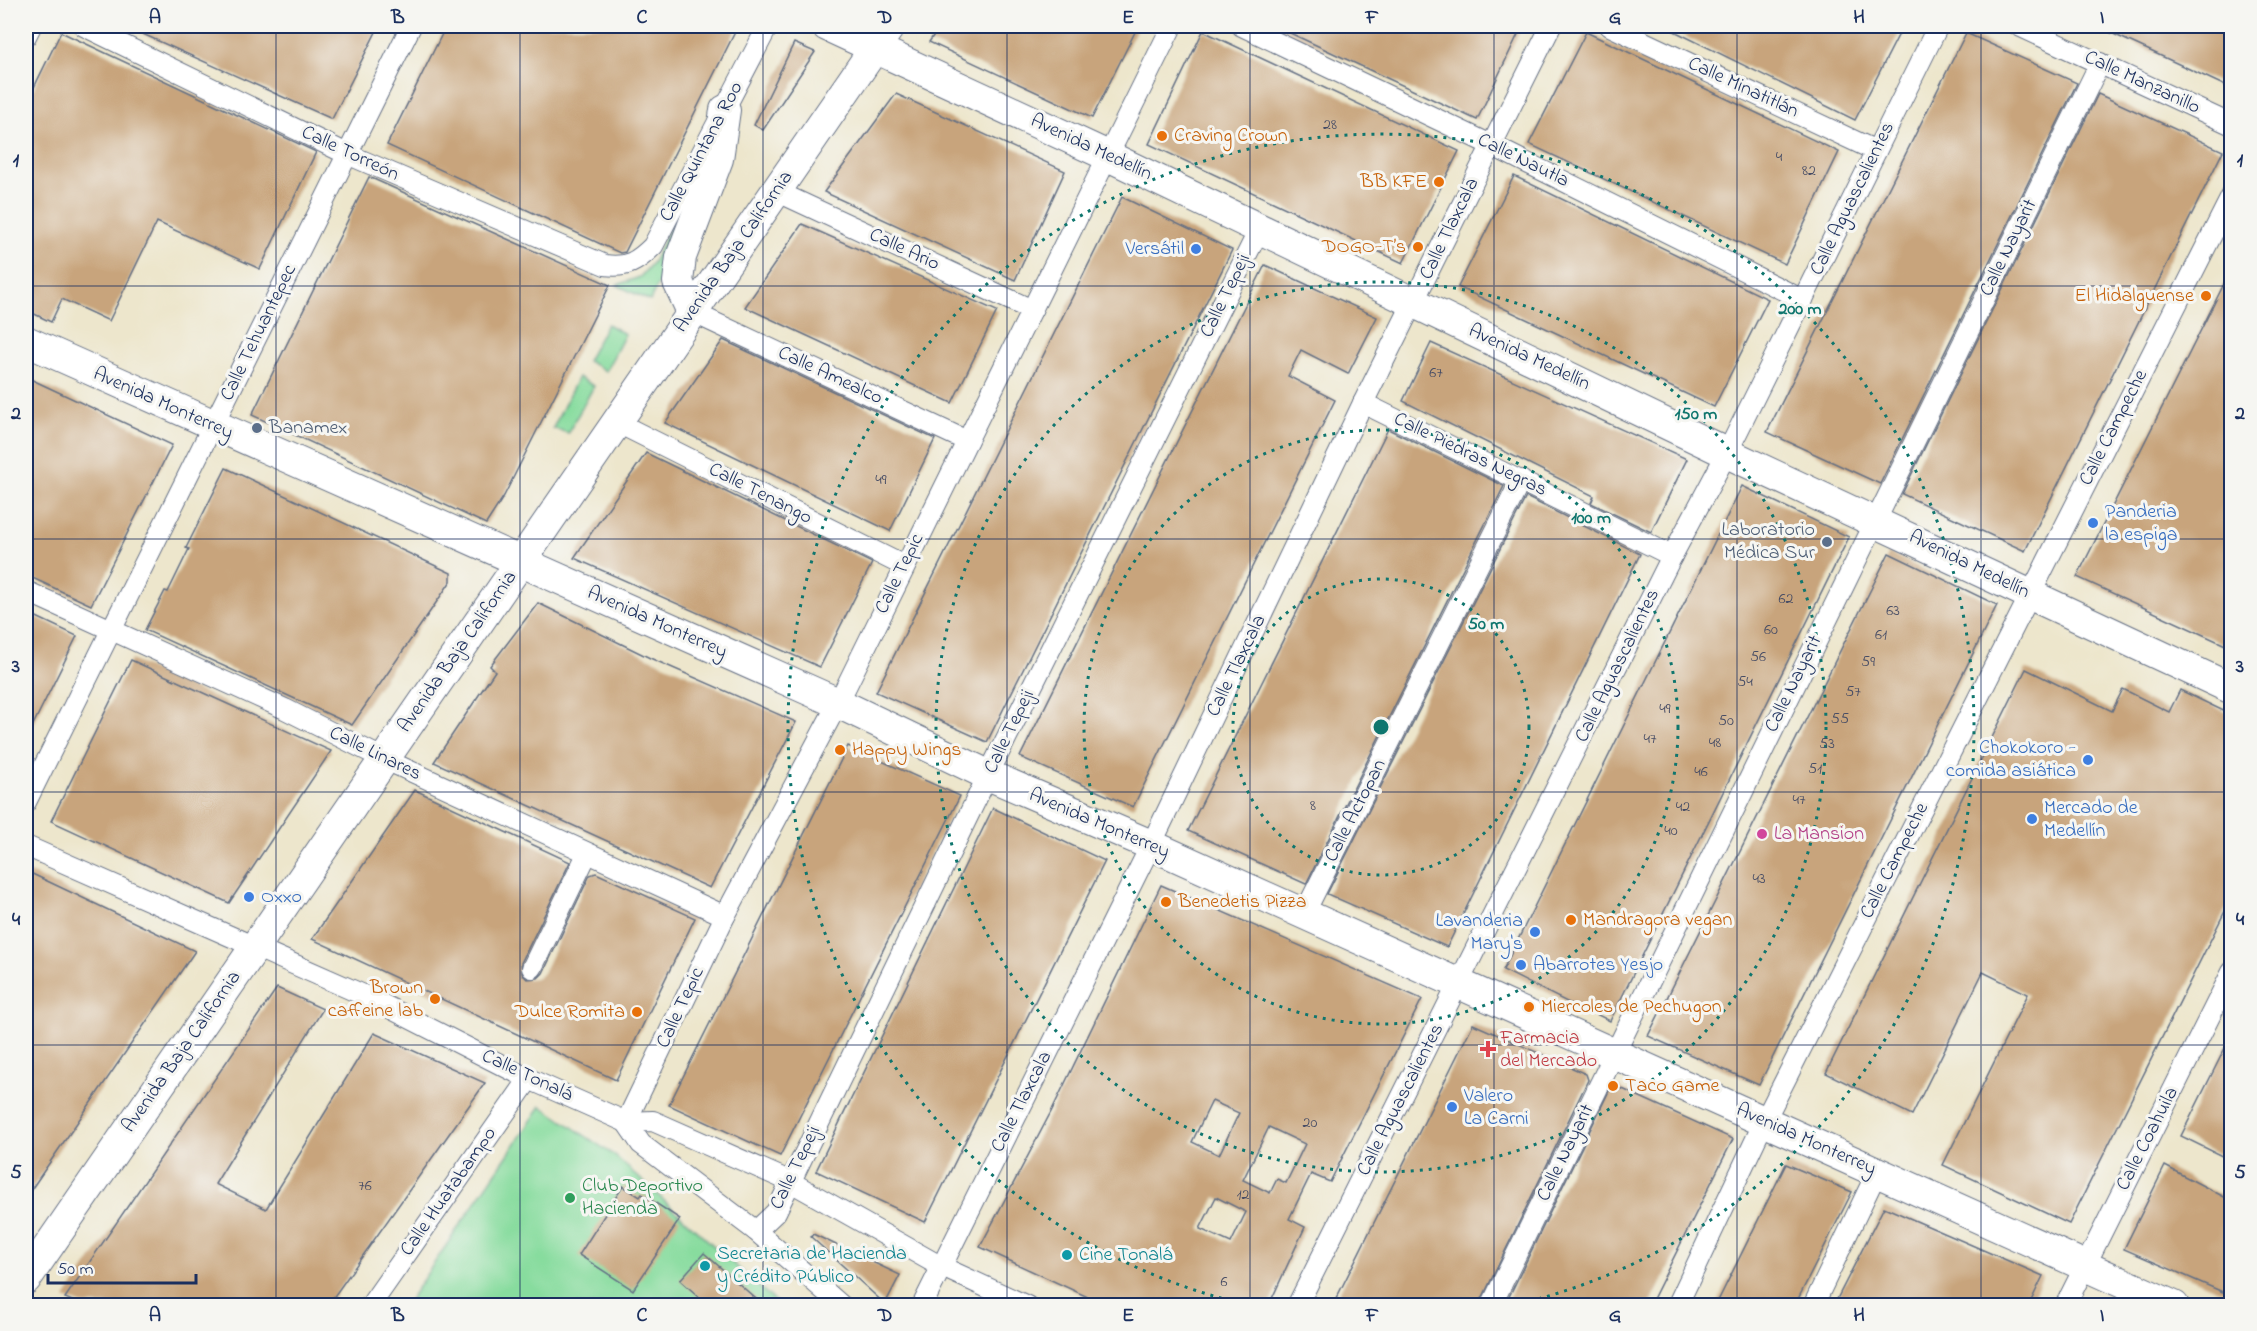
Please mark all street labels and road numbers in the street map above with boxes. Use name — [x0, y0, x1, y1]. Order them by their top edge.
street label: Calle Manzanillo — [2079, 43, 2205, 123]
street label: Calle Minatitlán — [1683, 50, 1803, 126]
street label: Calle Quintana Roo — [653, 77, 751, 227]
street label: Avenida Medellín — [1025, 107, 1157, 189]
street label: Calle Aguascalientes — [1803, 117, 1904, 281]
street label: Calle Torreón — [296, 119, 404, 189]
street label: Calle Nautla — [1472, 126, 1574, 196]
street label: Avenida Baja California — [667, 165, 801, 339]
street label: Calle Tlaxcala — [1413, 173, 1487, 285]
street label: Calle Nayarit — [1973, 194, 2045, 302]
street label: Calle Ario — [864, 221, 944, 279]
street label: Calle Tepeji — [1193, 249, 1259, 343]
street label: Calle Tehuantepec — [213, 260, 305, 406]
street label: Avenida Medellín — [1463, 317, 1595, 399]
street label: Calle Amealco — [773, 339, 887, 413]
street label: Avenida Monterrey — [88, 360, 238, 448]
street label: Calle Campeche — [2072, 365, 2156, 491]
street label: Calle Piedras Negras — [1388, 405, 1552, 506]
street label: Calle Tenango — [703, 455, 817, 533]
street label: Avenida Medellín — [1904, 523, 2035, 607]
street label: Calle Tepic — [868, 529, 932, 619]
street label: Avenida Baja California — [391, 565, 525, 739]
street label: Avenida Monterrey — [582, 579, 732, 667]
street label: Calle Aguascalientes — [1568, 584, 1669, 748]
street label: Calle Tlaxcala — [1200, 610, 1274, 722]
street label: Calle Nayarit — [1758, 630, 1830, 738]
street label: Calle Tepeji — [977, 685, 1043, 779]
street label: Calle Linares — [324, 719, 426, 789]
street label: Calle Actopan — [1318, 754, 1394, 868]
street label: Avenida Monterrey — [1024, 781, 1174, 867]
street label: Calle Campeche — [1853, 798, 1937, 924]
street label: Calle Tepic — [650, 963, 712, 1053]
street label: Avenida Baja California — [115, 965, 249, 1139]
street label: Calle Aguascalientes — [1350, 1019, 1453, 1182]
street label: Calle Tonalá — [477, 1042, 577, 1110]
street label: Calle Tlaxcala — [984, 1046, 1060, 1158]
street label: Calle Coahuila — [2109, 1082, 2187, 1196]
street label: Avenida Monterrey — [1731, 1096, 1881, 1184]
street label: Calle Nayarit — [1530, 1099, 1602, 1207]
street label: Calle Huatabampo — [394, 1121, 504, 1263]
street label: Calle Tepeji — [763, 1121, 829, 1215]

